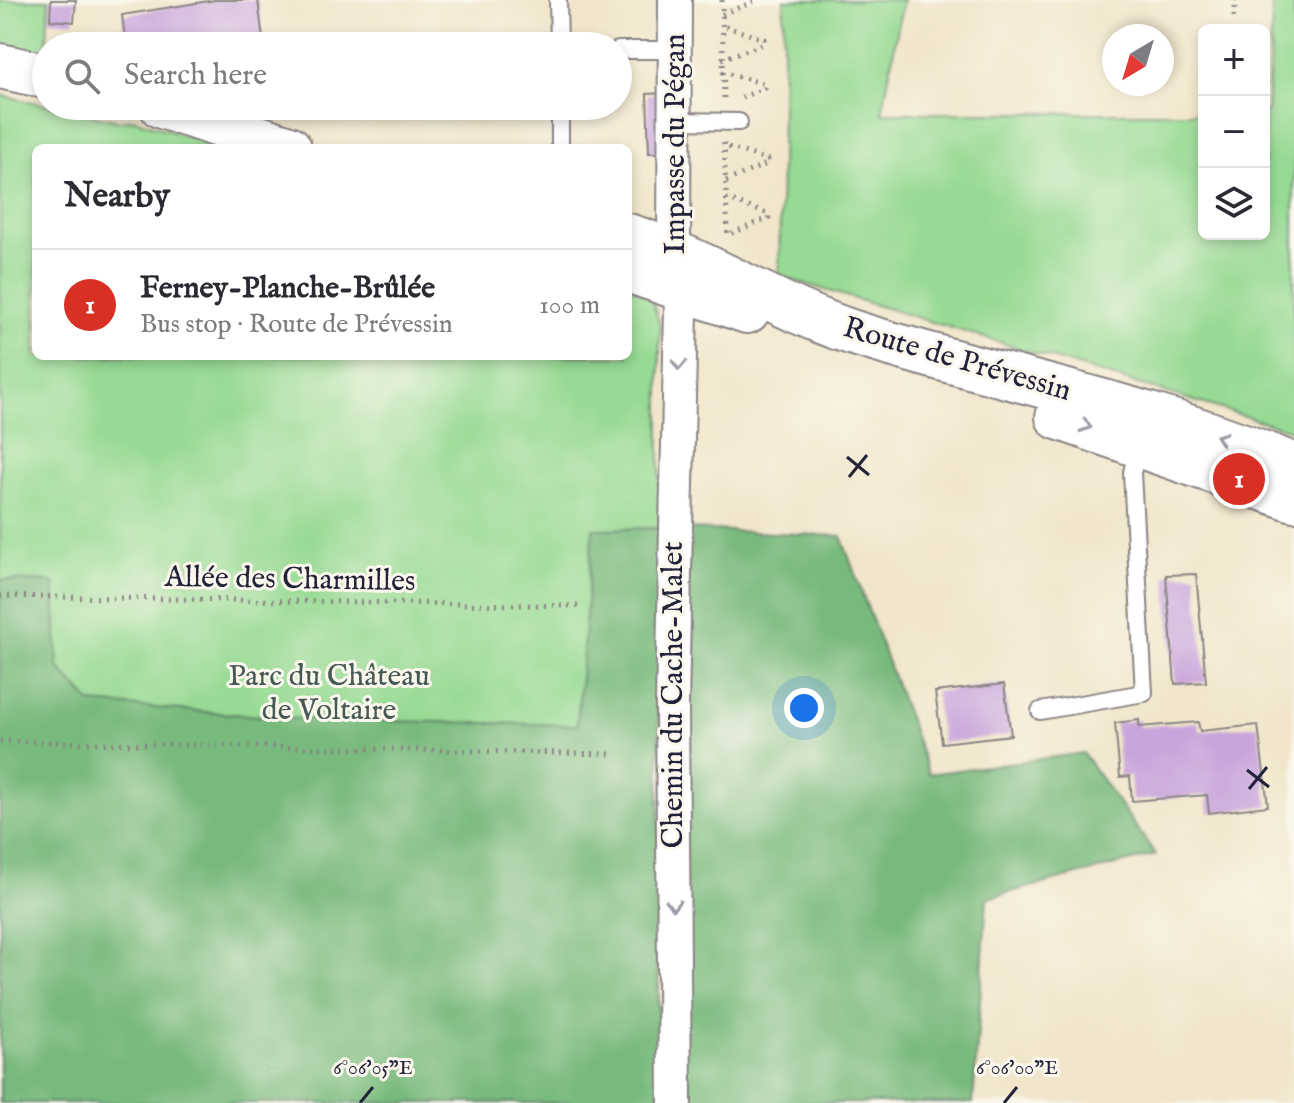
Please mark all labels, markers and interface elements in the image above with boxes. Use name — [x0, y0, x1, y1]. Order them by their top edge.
north arrow — [1102, 24, 1174, 96]
map controls — [1198, 24, 1270, 240]
button: + — [1198, 24, 1270, 96]
search box — [32, 32, 632, 120]
street label: Impasse du Pégan — [657, 34, 695, 254]
icon: search — [60, 54, 104, 98]
text: Search here — [124, 57, 267, 95]
button: − — [1198, 96, 1270, 168]
button: layers — [1198, 168, 1270, 240]
text: Nearby — [64, 175, 170, 218]
text: Ferney-Planche-Brûlée — [140, 270, 435, 308]
text: 1 — [85, 289, 95, 322]
text: 100 m — [539, 289, 600, 322]
text: Bus stop · Route de Prévessin — [140, 308, 453, 341]
street label: Route de Prévessin — [839, 309, 1075, 411]
one-way arrow — [670, 359, 687, 372]
one-way arrow — [1078, 417, 1092, 433]
one-way arrow — [1215, 432, 1229, 448]
pin: 1 — [1213, 449, 1265, 509]
street label: Chemin du Cache-Malet — [655, 541, 693, 849]
street label: Allée des Charmilles — [163, 559, 416, 601]
park label: Parc du Château de Voltaire — [228, 658, 430, 730]
your location — [784, 688, 824, 728]
one-way arrow — [664, 899, 682, 912]
text: 6°06'05"E — [333, 1056, 413, 1081]
text: 6°06'00"E — [976, 1056, 1058, 1081]

